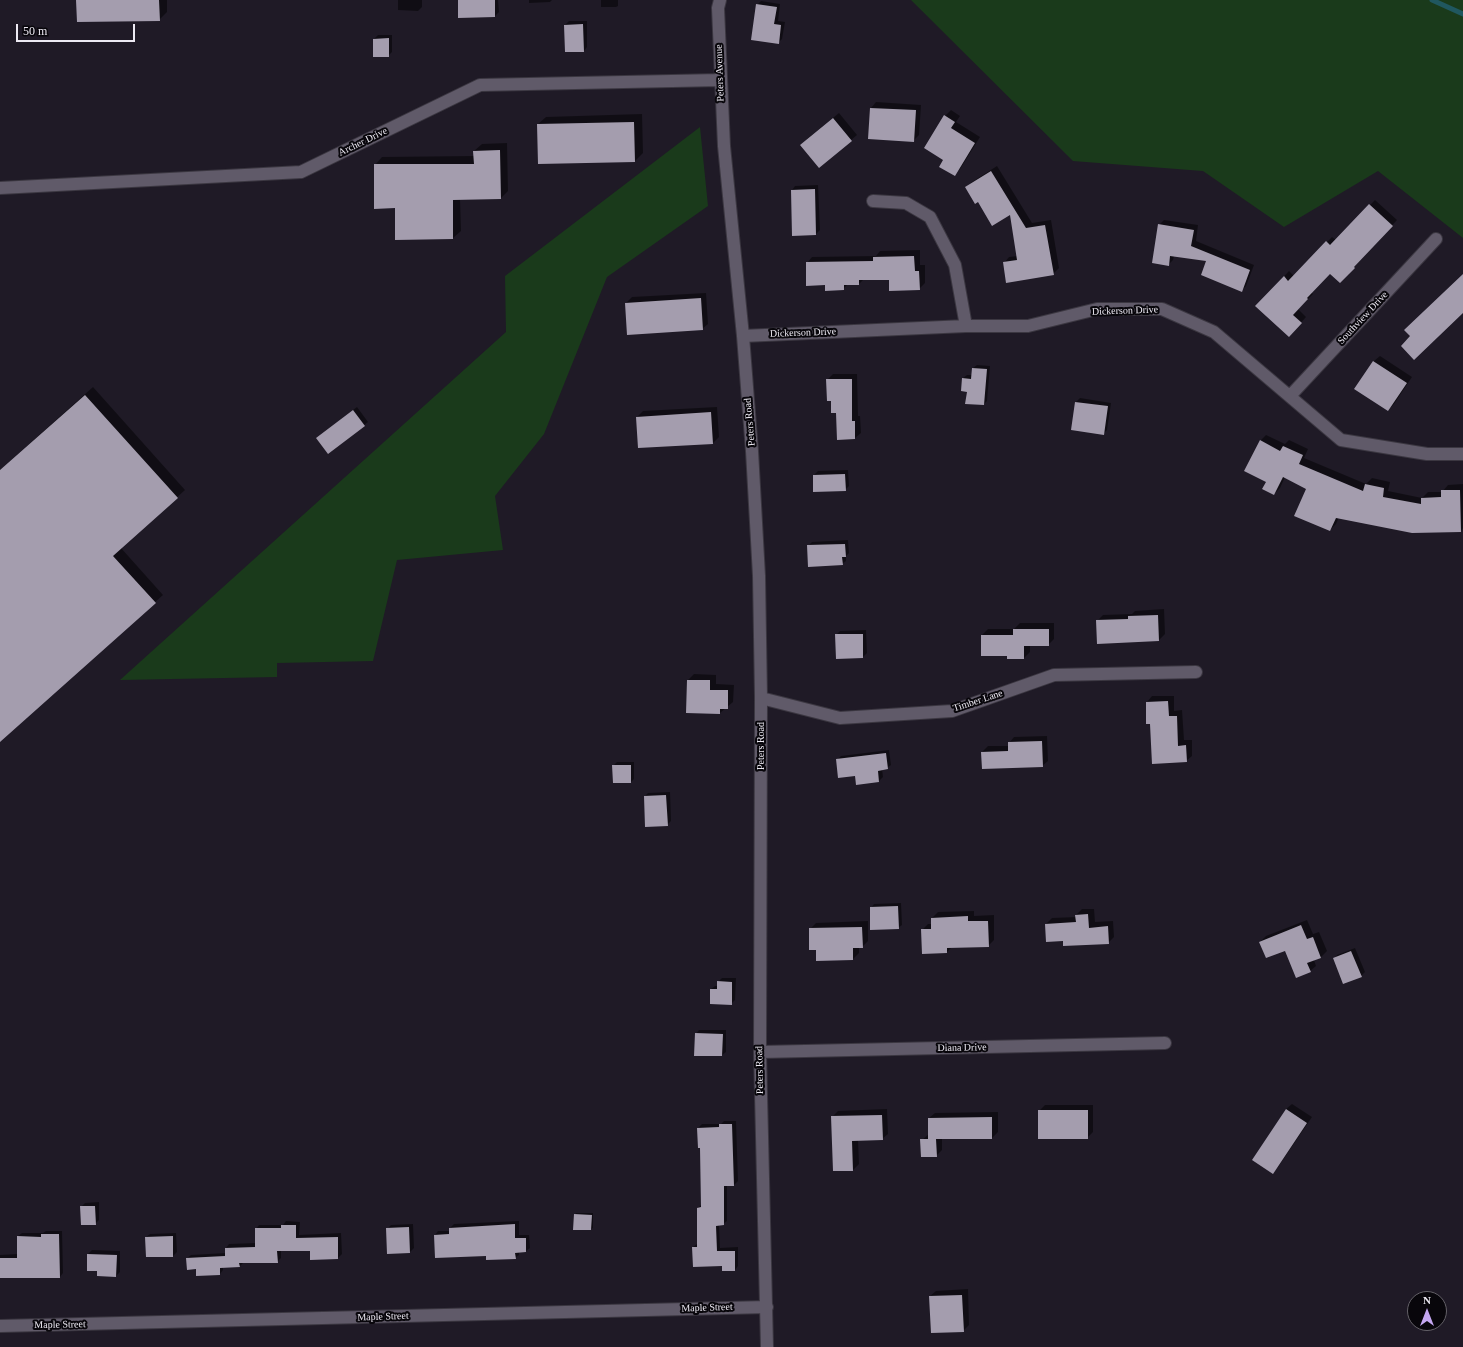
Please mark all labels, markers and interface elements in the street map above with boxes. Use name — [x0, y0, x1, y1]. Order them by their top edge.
scale bar — [18, 16, 137, 42]
text: 50 m — [23, 24, 47, 38]
street label: Peters Avenue — [713, 44, 727, 102]
street label: Archer Drive — [337, 125, 389, 159]
street label: Southview Drive — [1335, 289, 1391, 347]
street label: Dickerson Drive — [1092, 304, 1158, 318]
street label: Dickerson Drive — [770, 326, 836, 340]
street label: Peters Road — [742, 398, 758, 446]
street label: Timber Lane — [952, 687, 1004, 715]
street label: Peters Road — [755, 722, 767, 770]
street label: Diana Drive — [937, 1042, 987, 1054]
street label: Peters Road — [754, 1046, 766, 1094]
north arrow — [1407, 1291, 1447, 1331]
text: N — [1423, 1294, 1431, 1306]
street label: Maple Street — [681, 1301, 733, 1315]
street label: Maple Street — [357, 1310, 409, 1324]
street label: Maple Street — [34, 1319, 86, 1331]

